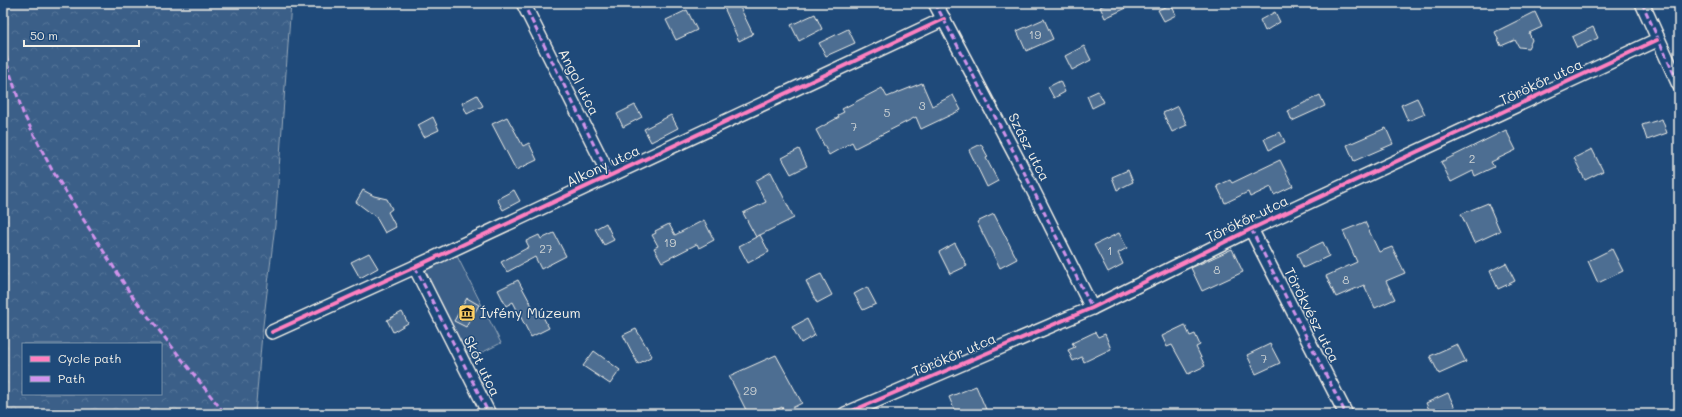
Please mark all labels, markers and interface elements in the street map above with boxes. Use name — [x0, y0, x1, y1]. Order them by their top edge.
scale bar — [24, 22, 139, 48]
house number: 19 — [1029, 26, 1041, 42]
text: 50 m — [30, 27, 58, 43]
street label: Angol utca — [554, 45, 604, 118]
street label: Törökőr utca — [1496, 54, 1585, 109]
house number: 3 — [918, 97, 926, 113]
house number: 5 — [884, 104, 891, 120]
street label: Szász utca — [1004, 109, 1055, 184]
house number: 7 — [851, 118, 858, 134]
street label: Alkony utca — [563, 140, 643, 191]
house number: 2 — [1469, 150, 1475, 166]
street label: Törökőr utca — [1202, 190, 1291, 247]
house number: 19 — [664, 234, 676, 250]
house number: 27 — [539, 240, 553, 256]
house number: 1 — [1107, 242, 1113, 258]
house number: 8 — [1213, 261, 1221, 277]
street label: Törökvész utca — [1280, 264, 1345, 366]
house number: 8 — [1342, 271, 1350, 287]
museum icon: Ívfény Múzeum — [457, 303, 477, 323]
place label: Ívfény Múzeum — [480, 303, 581, 322]
street label: Törökőr utca — [909, 328, 999, 381]
street label: Skót utca — [460, 332, 505, 399]
legend — [22, 343, 162, 395]
text: Cycle path — [58, 350, 121, 366]
house number: 7 — [1261, 350, 1268, 366]
text: Path — [58, 370, 85, 386]
house number: 29 — [743, 382, 757, 398]

